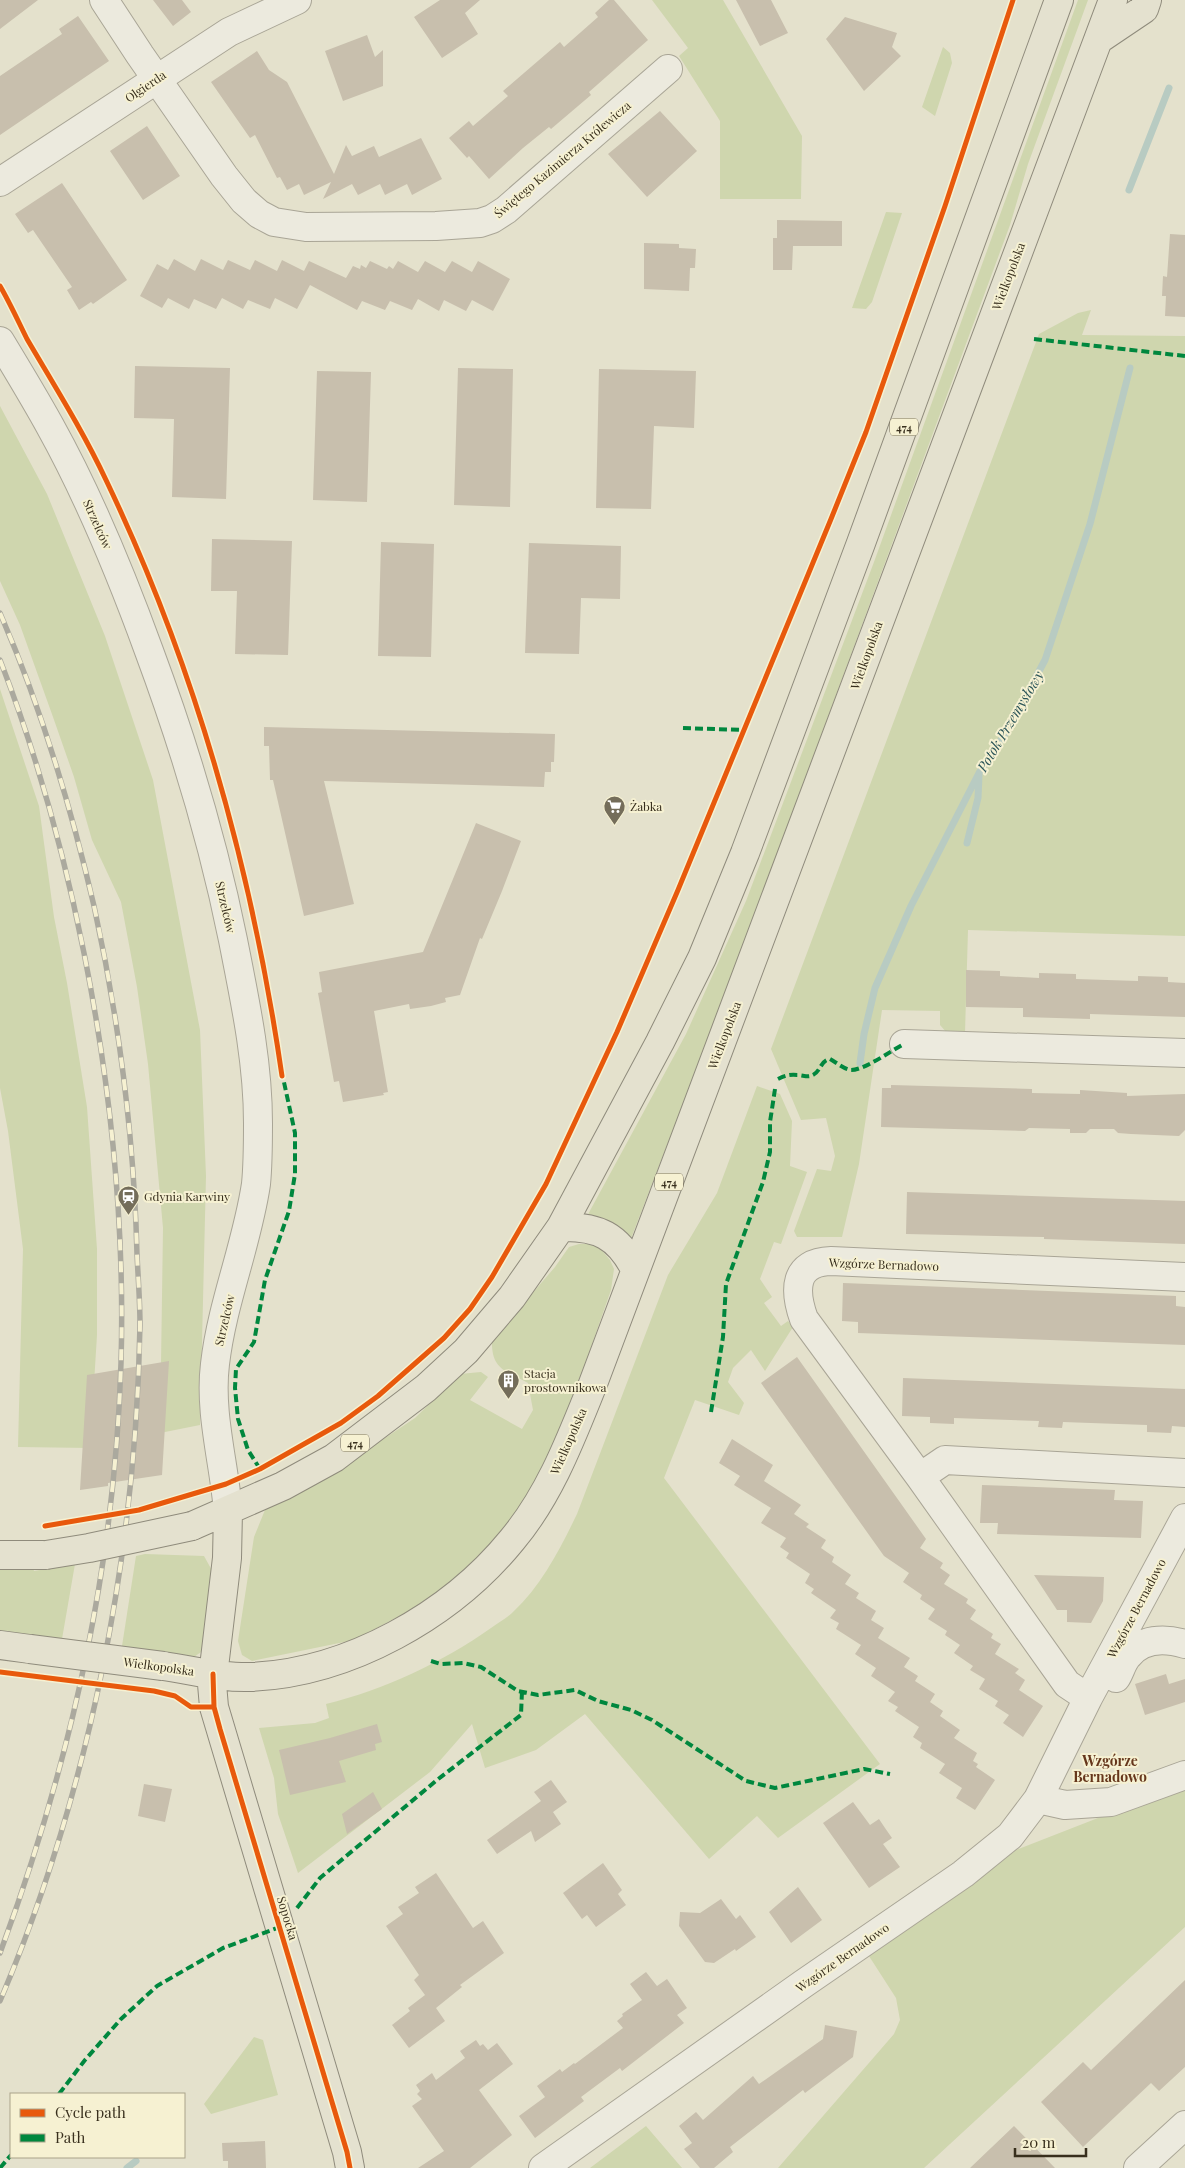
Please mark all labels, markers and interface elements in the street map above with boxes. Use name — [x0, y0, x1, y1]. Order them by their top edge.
street label: Olgierda — [121, 66, 169, 106]
street label: Świętego Kazimierza Królewicza — [490, 97, 634, 221]
street label: Wielkopolska — [987, 240, 1028, 313]
road number: 474 — [890, 418, 918, 436]
street label: Strzelców — [80, 497, 116, 552]
street label: Wielkopolska — [846, 619, 886, 692]
water label: Potok Przemysłowy — [972, 667, 1048, 776]
supermarket icon: Żabka — [602, 794, 626, 825]
place label: Żabka — [630, 798, 662, 814]
street label: Strzelców — [212, 880, 240, 935]
street label: Wielkopolska — [703, 999, 744, 1072]
road number: 474 — [655, 1174, 683, 1190]
station icon: Gdynia Karwiny — [116, 1184, 140, 1215]
place label: Gdynia Karwiny — [144, 1188, 230, 1204]
street label: Wzgórze Bernadowo — [828, 1254, 940, 1274]
street label: Strzelców — [210, 1292, 238, 1347]
place label: Stacja prostownikowa — [524, 1365, 607, 1395]
building icon: Stacja prostownikowa — [496, 1368, 520, 1399]
street label: Wielkopolska — [546, 1405, 590, 1478]
road number: 474 — [341, 1435, 369, 1452]
street label: Wzgórze Bernadowo — [1103, 1555, 1169, 1661]
street label: Wielkopolska — [122, 1653, 195, 1679]
district label: Wzgórze Bernadowo — [1073, 1751, 1147, 1786]
street label: Sopocka — [274, 1894, 302, 1942]
street label: Wzgórze Bernadowo — [791, 1919, 892, 1996]
legend — [10, 2093, 185, 2158]
text: Cycle path — [55, 2102, 126, 2122]
scale bar — [1015, 2126, 1086, 2158]
text: Path — [55, 2127, 85, 2147]
text: 20 m — [1022, 2132, 1056, 2152]

